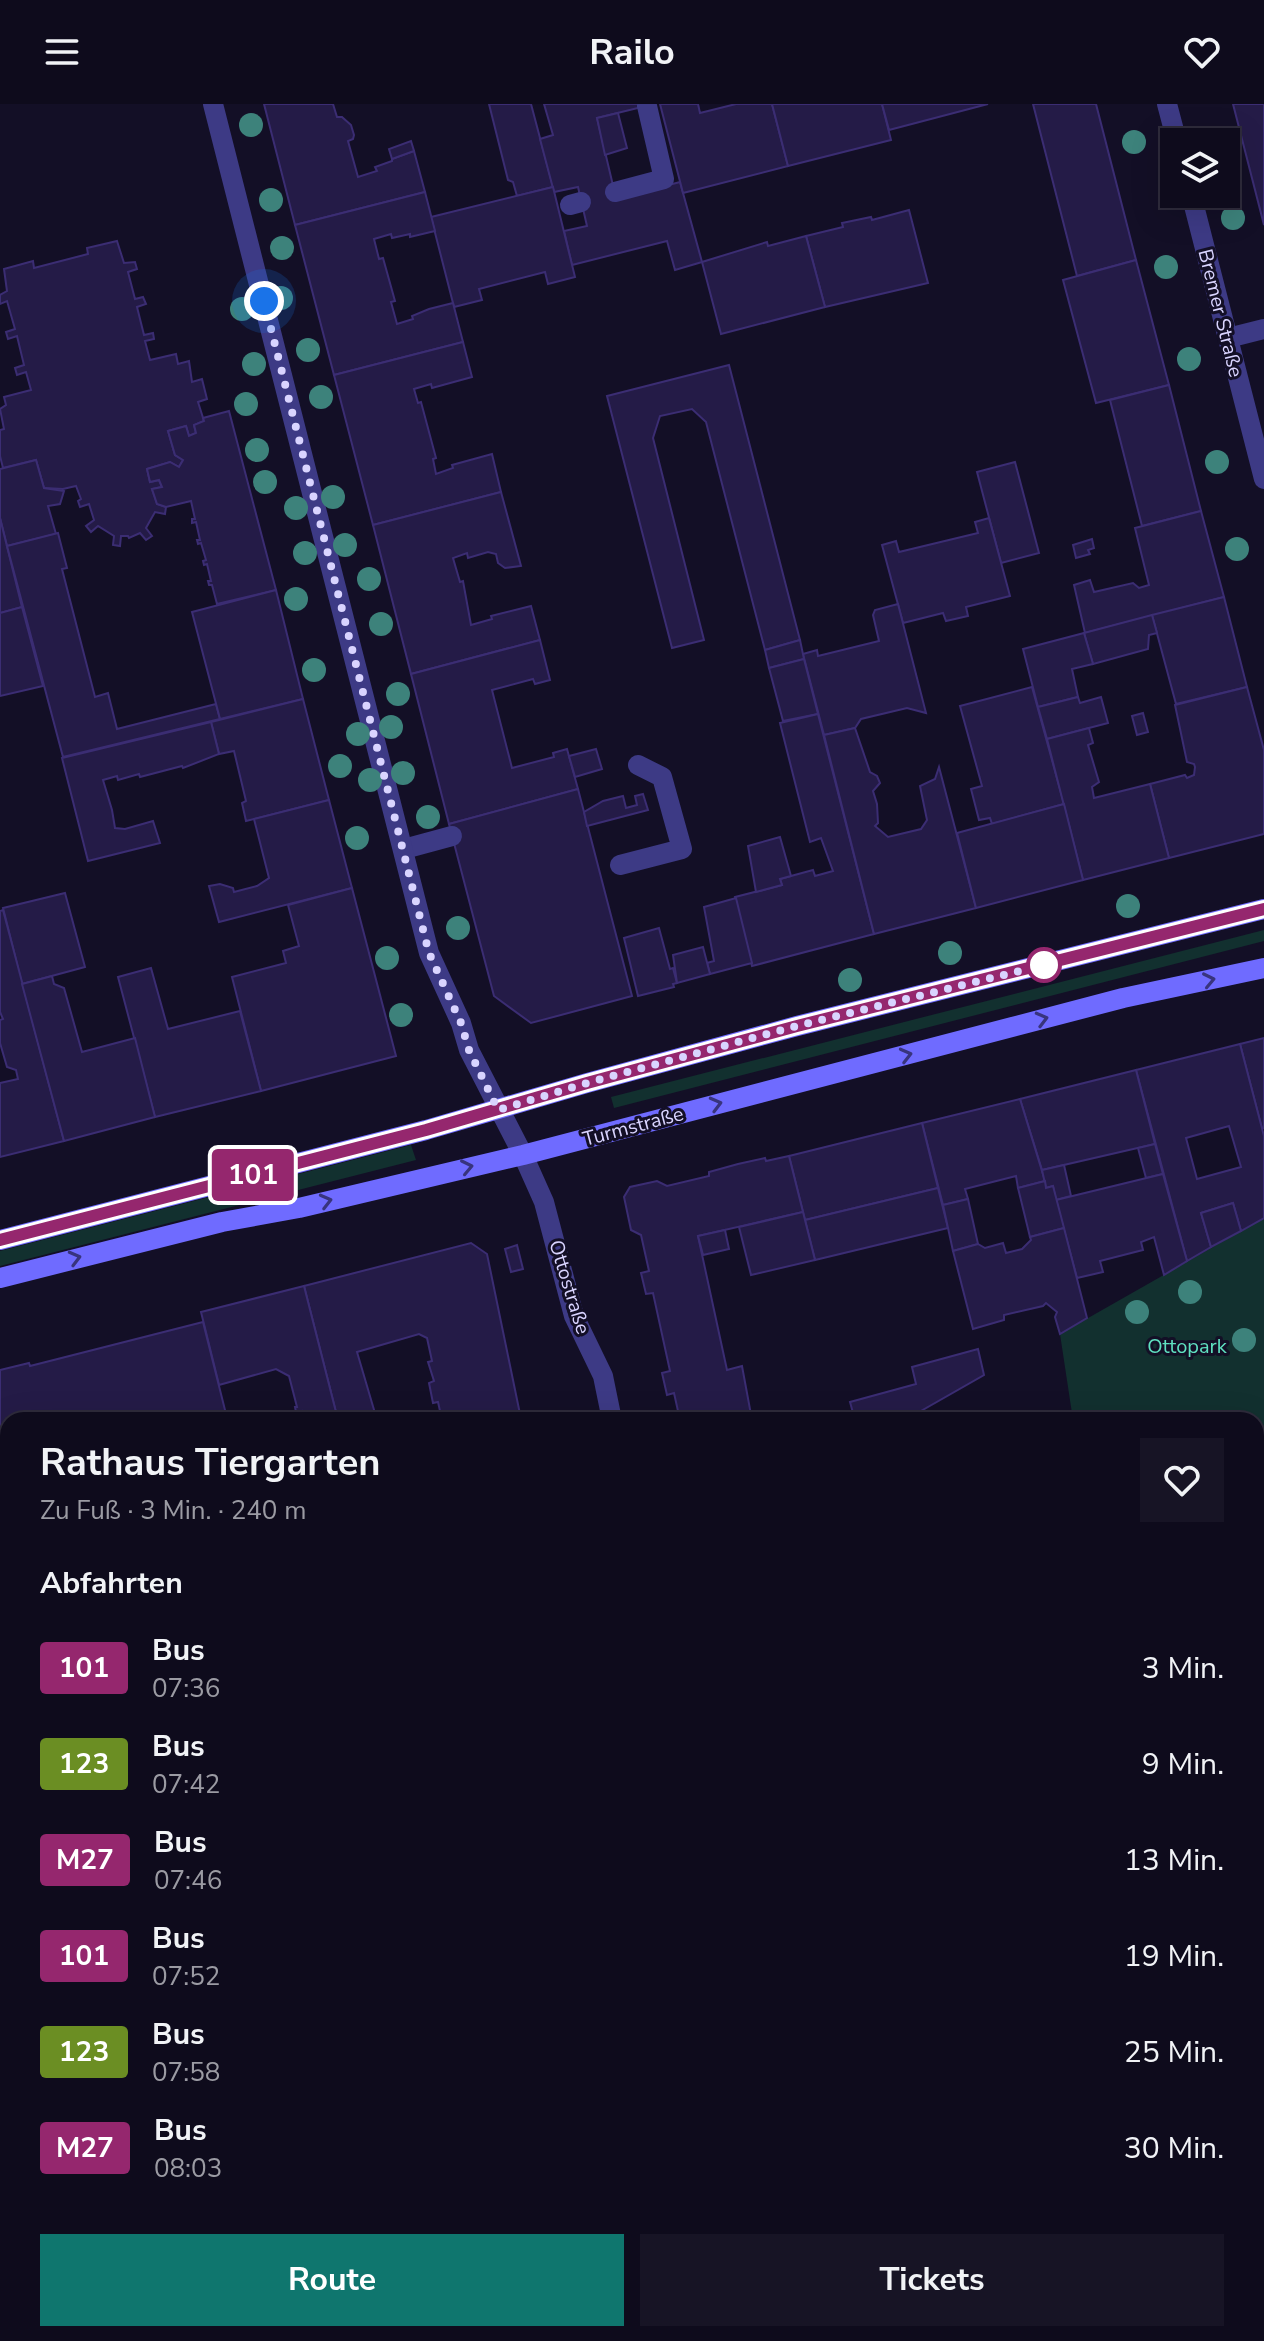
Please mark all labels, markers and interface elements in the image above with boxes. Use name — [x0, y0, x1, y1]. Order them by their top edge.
text: Railo — [589, 28, 675, 77]
icon: menu — [40, 30, 84, 74]
icon: heart — [1180, 30, 1224, 74]
map controls — [1160, 128, 1240, 208]
button: layers — [1160, 128, 1240, 208]
street label: Bremer Straße — [1192, 246, 1249, 380]
your location — [244, 281, 284, 321]
unlabelled marker — [1027, 948, 1061, 982]
one-way arrow — [1201, 972, 1215, 989]
one-way arrow — [1035, 1012, 1049, 1029]
one-way arrow — [898, 1047, 912, 1064]
one-way arrow — [709, 1096, 723, 1113]
street label: Turmstraße — [580, 1100, 686, 1153]
line badge: 101 — [207, 1149, 299, 1201]
text: 101 — [228, 1156, 278, 1194]
one-way arrow — [459, 1159, 473, 1176]
one-way arrow — [319, 1194, 333, 1211]
street label: Ottostraße — [542, 1237, 597, 1338]
one-way arrow — [68, 1251, 82, 1268]
park label: Ottopark — [1147, 1333, 1228, 1360]
text: Rathaus Tiergarten — [40, 1437, 380, 1488]
button: heart — [1140, 1438, 1224, 1522]
text: Zu Fuß · 3 Min. · 240 m — [40, 1493, 306, 1528]
text: Abfahrten — [40, 1563, 183, 1604]
text: Bus — [152, 1630, 205, 1671]
text: 3 Min. — [1142, 1648, 1224, 1689]
text: 101 — [59, 1649, 109, 1687]
text: 07:36 — [152, 1671, 220, 1706]
text: Bus — [152, 1726, 205, 1767]
text: 9 Min. — [1142, 1744, 1224, 1785]
text: 123 — [59, 1745, 109, 1783]
text: 07:42 — [152, 1767, 220, 1802]
text: Bus — [154, 1822, 207, 1863]
text: 13 Min. — [1124, 1840, 1224, 1881]
text: M27 — [56, 1841, 114, 1879]
text: 07:46 — [154, 1863, 222, 1898]
text: Bus — [152, 1918, 205, 1959]
text: 19 Min. — [1124, 1936, 1224, 1977]
text: 101 — [59, 1937, 109, 1975]
text: 07:52 — [152, 1959, 220, 1994]
text: Bus — [152, 2014, 205, 2055]
text: 25 Min. — [1124, 2032, 1224, 2073]
text: 123 — [59, 2033, 109, 2071]
text: 07:58 — [152, 2055, 220, 2090]
text: Bus — [154, 2110, 207, 2151]
text: 30 Min. — [1124, 2128, 1224, 2169]
text: M27 — [56, 2129, 114, 2167]
text: 08:03 — [154, 2151, 222, 2186]
button: Route — [40, 2234, 624, 2326]
button: Tickets — [640, 2234, 1224, 2326]

